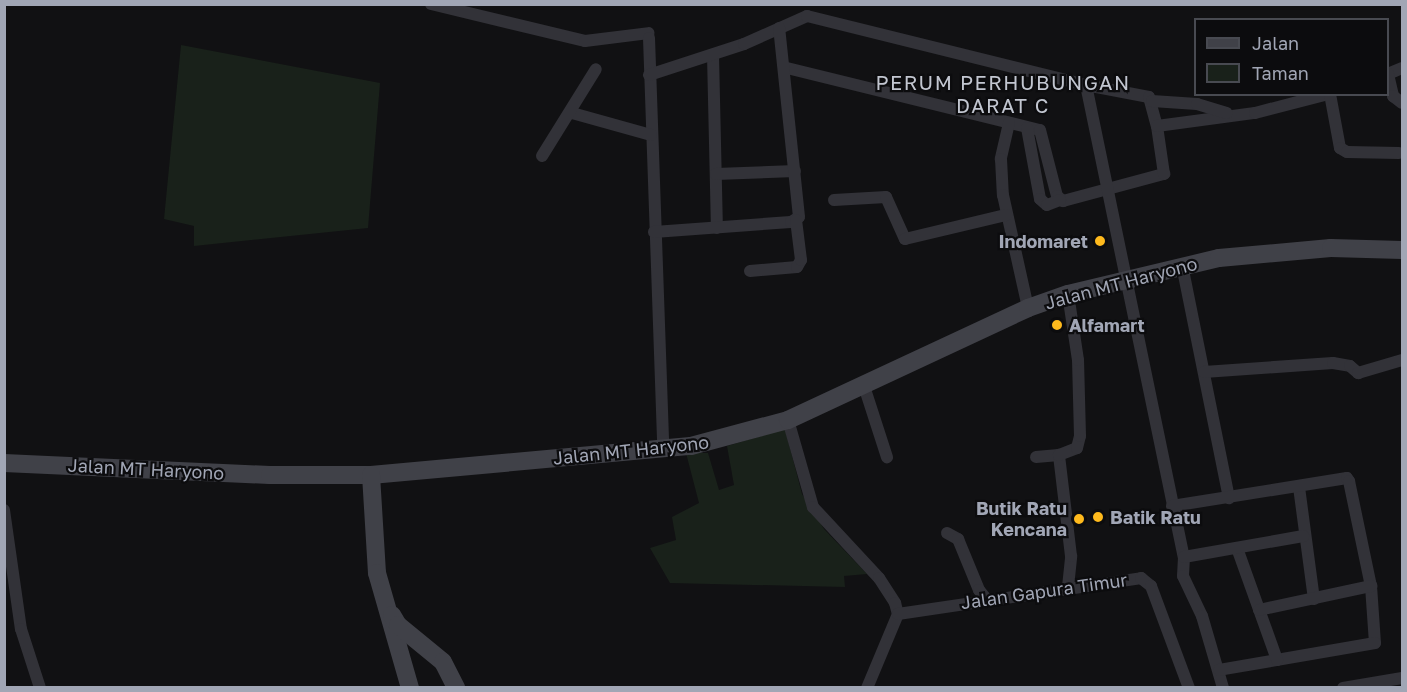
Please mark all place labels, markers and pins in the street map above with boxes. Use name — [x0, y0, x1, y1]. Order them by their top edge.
place label: Indomaret — [998, 230, 1088, 252]
marker: Indomaret — [1093, 234, 1107, 248]
place label: Alfamart — [1069, 314, 1145, 336]
marker: Alfamart — [1050, 318, 1064, 332]
place label: Butik Ratu Kencana — [976, 498, 1067, 540]
place label: Batik Ratu — [1110, 506, 1201, 528]
marker: Batik Ratu — [1091, 510, 1105, 524]
marker: Butik Ratu Kencana — [1072, 512, 1086, 526]

